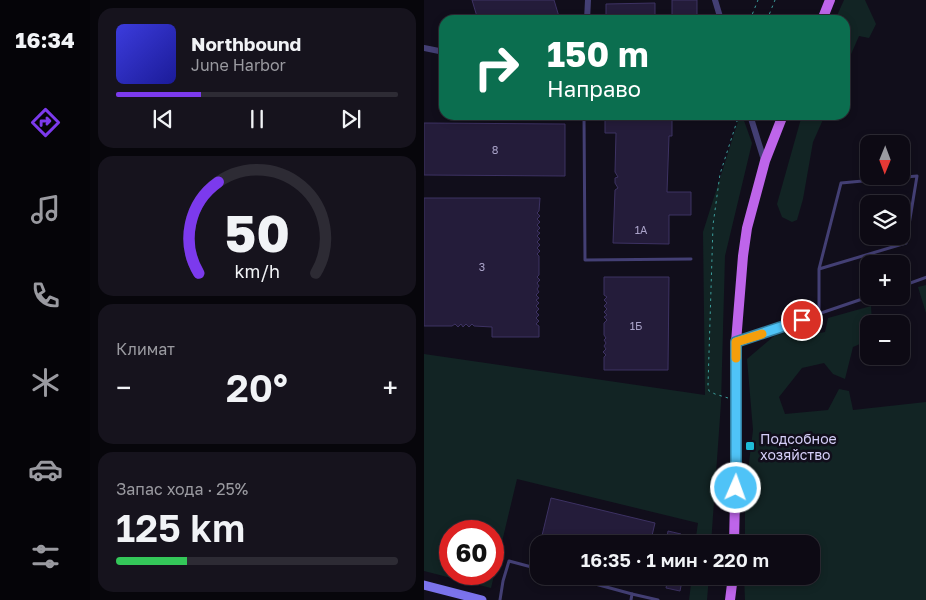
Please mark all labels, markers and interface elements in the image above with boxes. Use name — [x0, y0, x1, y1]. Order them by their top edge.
text: 16:34 — [15, 26, 75, 53]
text: Northbound — [191, 32, 301, 55]
text: 150 m — [547, 33, 649, 75]
icon: right — [464, 35, 529, 100]
text: June Harbor — [191, 55, 286, 75]
text: Направо — [547, 75, 641, 102]
icon: directions — [28, 105, 63, 140]
icon: previous — [149, 105, 177, 133]
icon: pause — [243, 105, 271, 133]
icon: next — [337, 105, 365, 133]
north arrow — [860, 135, 910, 185]
map controls — [860, 135, 910, 365]
house number: 8 — [492, 143, 499, 156]
icon: music — [28, 192, 63, 227]
button: layers — [860, 195, 910, 245]
text: 50 — [224, 201, 290, 263]
house number: 1А — [635, 223, 648, 236]
button: + — [860, 255, 910, 305]
text: km/h — [234, 260, 280, 282]
house number: 3 — [479, 260, 485, 273]
icon: phone — [28, 278, 63, 313]
pin — [781, 299, 823, 341]
icon: arrive — [788, 306, 816, 334]
button: − — [860, 315, 910, 365]
house number: 1Б — [630, 319, 642, 332]
text: Климат — [116, 339, 175, 359]
icon: climate — [28, 365, 63, 400]
text: 20° — [226, 365, 288, 410]
text: − — [116, 371, 131, 404]
text: + — [383, 371, 398, 404]
place label: Подсобное хозяйство — [760, 430, 837, 463]
marker: Подсобное хозяйство — [744, 440, 756, 452]
icon: car — [28, 452, 63, 487]
position arrow — [709, 461, 761, 513]
text: Запас хода · 25% — [116, 479, 248, 499]
text: 125 km — [116, 505, 245, 550]
speed limit sign: 60 — [439, 520, 504, 585]
icon: filters — [28, 539, 63, 574]
text: 16:35 · 1 мин · 220 m — [581, 548, 769, 571]

